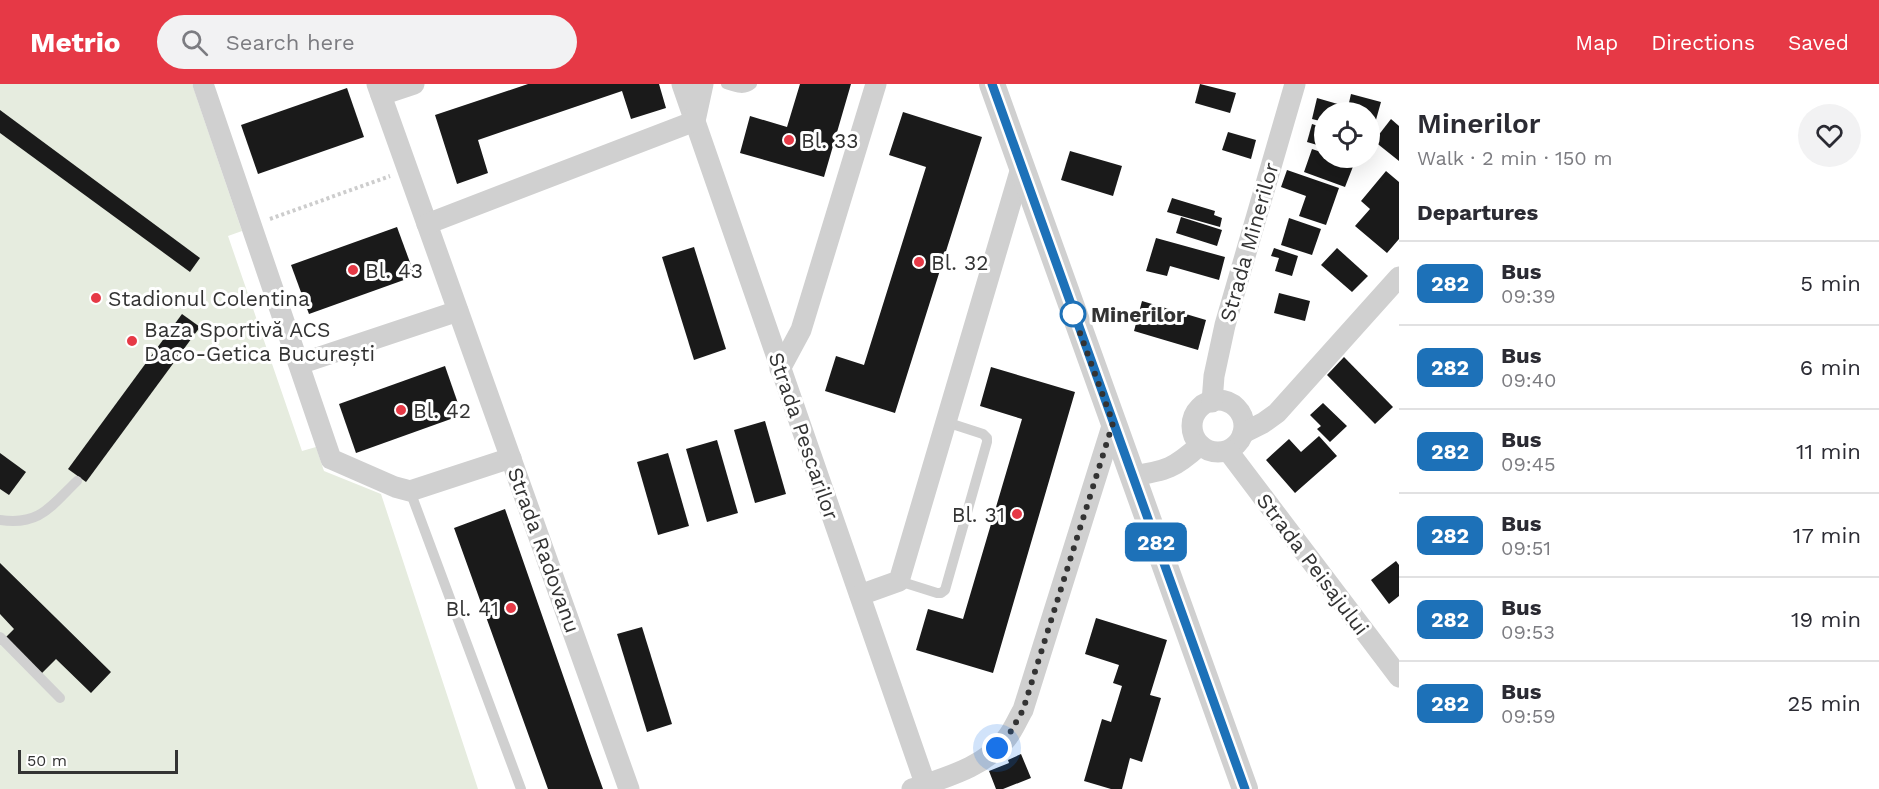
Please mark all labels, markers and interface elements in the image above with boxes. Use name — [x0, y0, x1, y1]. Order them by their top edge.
search box — [157, 15, 577, 69]
text: Metrio — [30, 26, 121, 59]
icon: search — [178, 26, 211, 59]
text: Search here — [226, 30, 355, 55]
text: Map — [1575, 30, 1618, 55]
text: Directions — [1651, 30, 1755, 55]
text: Saved — [1788, 30, 1849, 55]
map controls — [1314, 102, 1380, 168]
button: locate — [1314, 102, 1380, 168]
button: heart — [1798, 104, 1861, 167]
text: Minerilor — [1417, 107, 1541, 140]
place label: Bl. 33 — [801, 128, 858, 153]
marker: Bl. 33 — [782, 133, 796, 147]
text: Walk · 2 min · 150 m — [1417, 146, 1613, 170]
street label: Strada Minerilor — [1214, 159, 1284, 325]
text: Departures — [1417, 200, 1538, 225]
place label: Bl. 32 — [931, 250, 988, 275]
marker: Bl. 32 — [912, 255, 926, 269]
place label: Bl. 43 — [365, 258, 423, 283]
text: Bus — [1501, 259, 1541, 284]
marker: Bl. 43 — [346, 263, 360, 277]
text: 282 — [1431, 271, 1469, 296]
text: 5 min — [1800, 271, 1861, 296]
text: 09:39 — [1501, 284, 1556, 308]
place label: Stadionul Colentina — [108, 286, 310, 311]
marker: Stadionul Colentina — [89, 291, 103, 305]
marker: Minerilor — [1060, 301, 1086, 327]
place label: Minerilor — [1091, 302, 1185, 327]
place label: Baza Sportivă ACS Daco-Getica București — [144, 317, 375, 366]
marker: Baza Sportivă ACS Daco-Getica București — [125, 334, 139, 348]
text: Bus — [1501, 343, 1541, 368]
street label: Strada Pescarilor — [764, 349, 845, 523]
text: 282 — [1431, 355, 1469, 380]
text: 6 min — [1800, 355, 1861, 380]
text: 09:40 — [1501, 368, 1556, 392]
place label: Bl. 42 — [413, 398, 471, 423]
marker: Bl. 42 — [394, 403, 408, 417]
text: Bus — [1501, 427, 1541, 452]
text: 282 — [1431, 439, 1469, 464]
text: 11 min — [1796, 439, 1861, 464]
text: 09:45 — [1501, 452, 1556, 476]
street label: Strada Radovanu — [502, 464, 586, 636]
street label: Strada Peisajului — [1252, 488, 1374, 640]
place label: Bl. 31 — [952, 502, 1005, 527]
marker: Bl. 31 — [1010, 507, 1024, 521]
text: Bus — [1501, 511, 1541, 536]
line badge: 282 — [1122, 522, 1190, 562]
text: 282 — [1431, 523, 1469, 548]
text: 17 min — [1793, 523, 1861, 548]
text: 282 — [1137, 530, 1175, 555]
text: 09:51 — [1501, 536, 1551, 560]
text: Bus — [1501, 595, 1541, 620]
place label: Bl. 41 — [445, 596, 499, 621]
marker: Bl. 41 — [504, 601, 518, 615]
text: 282 — [1431, 607, 1469, 632]
text: 19 min — [1791, 607, 1861, 632]
text: 09:53 — [1501, 620, 1555, 644]
text: Bus — [1501, 679, 1541, 704]
text: 282 — [1431, 691, 1469, 716]
text: 25 min — [1787, 691, 1861, 716]
text: 09:59 — [1501, 704, 1556, 728]
your location — [982, 733, 1012, 763]
scale bar — [18, 747, 178, 774]
text: 50 m — [27, 751, 67, 770]

